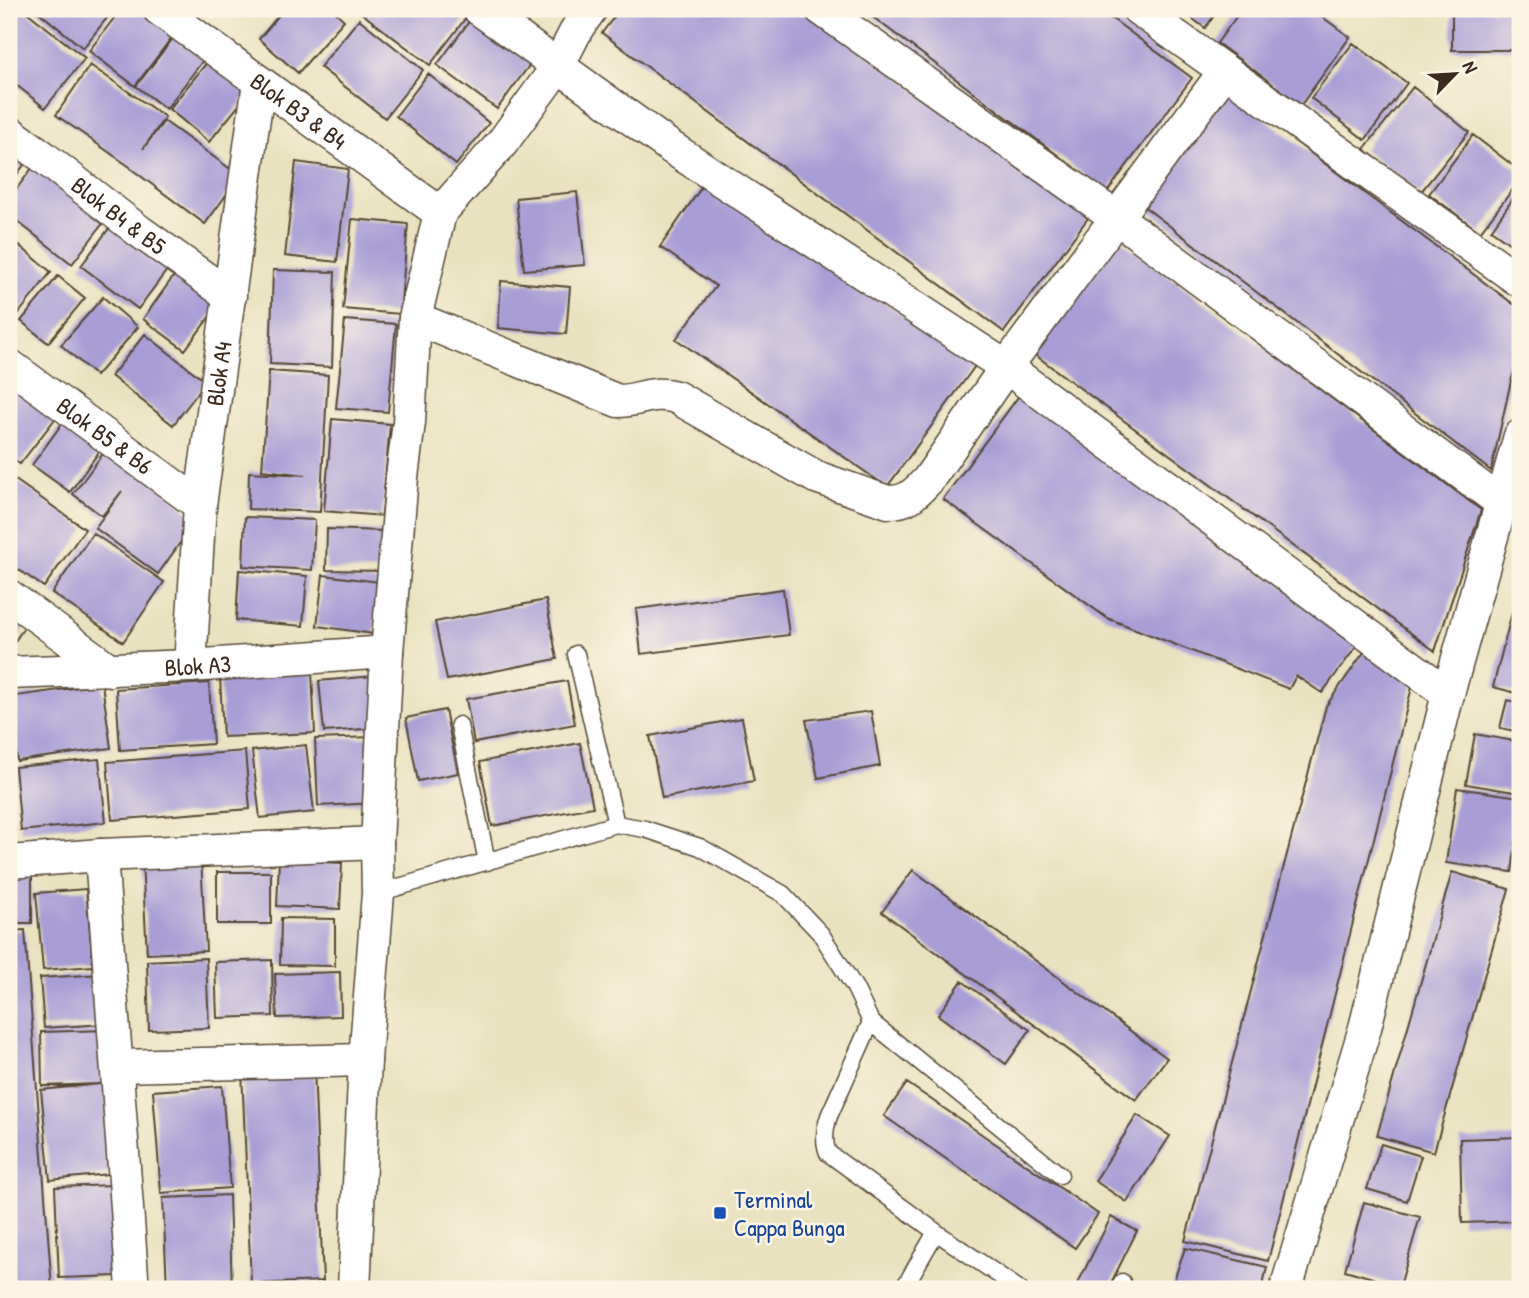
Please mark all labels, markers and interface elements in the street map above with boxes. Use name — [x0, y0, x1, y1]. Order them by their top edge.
north arrow — [1420, 38, 1490, 108]
text: N — [1456, 57, 1484, 77]
street label: Blok B3 & B4 — [244, 65, 354, 156]
street label: Blok B4 & B5 — [65, 169, 173, 262]
street label: Blok A4 — [198, 339, 239, 408]
street label: Blok B5 & B6 — [51, 389, 159, 481]
street label: Blok A3 — [164, 647, 232, 683]
place label: Terminal Cappa Bunga — [734, 1183, 845, 1243]
marker: Terminal Cappa Bunga — [712, 1205, 728, 1221]

